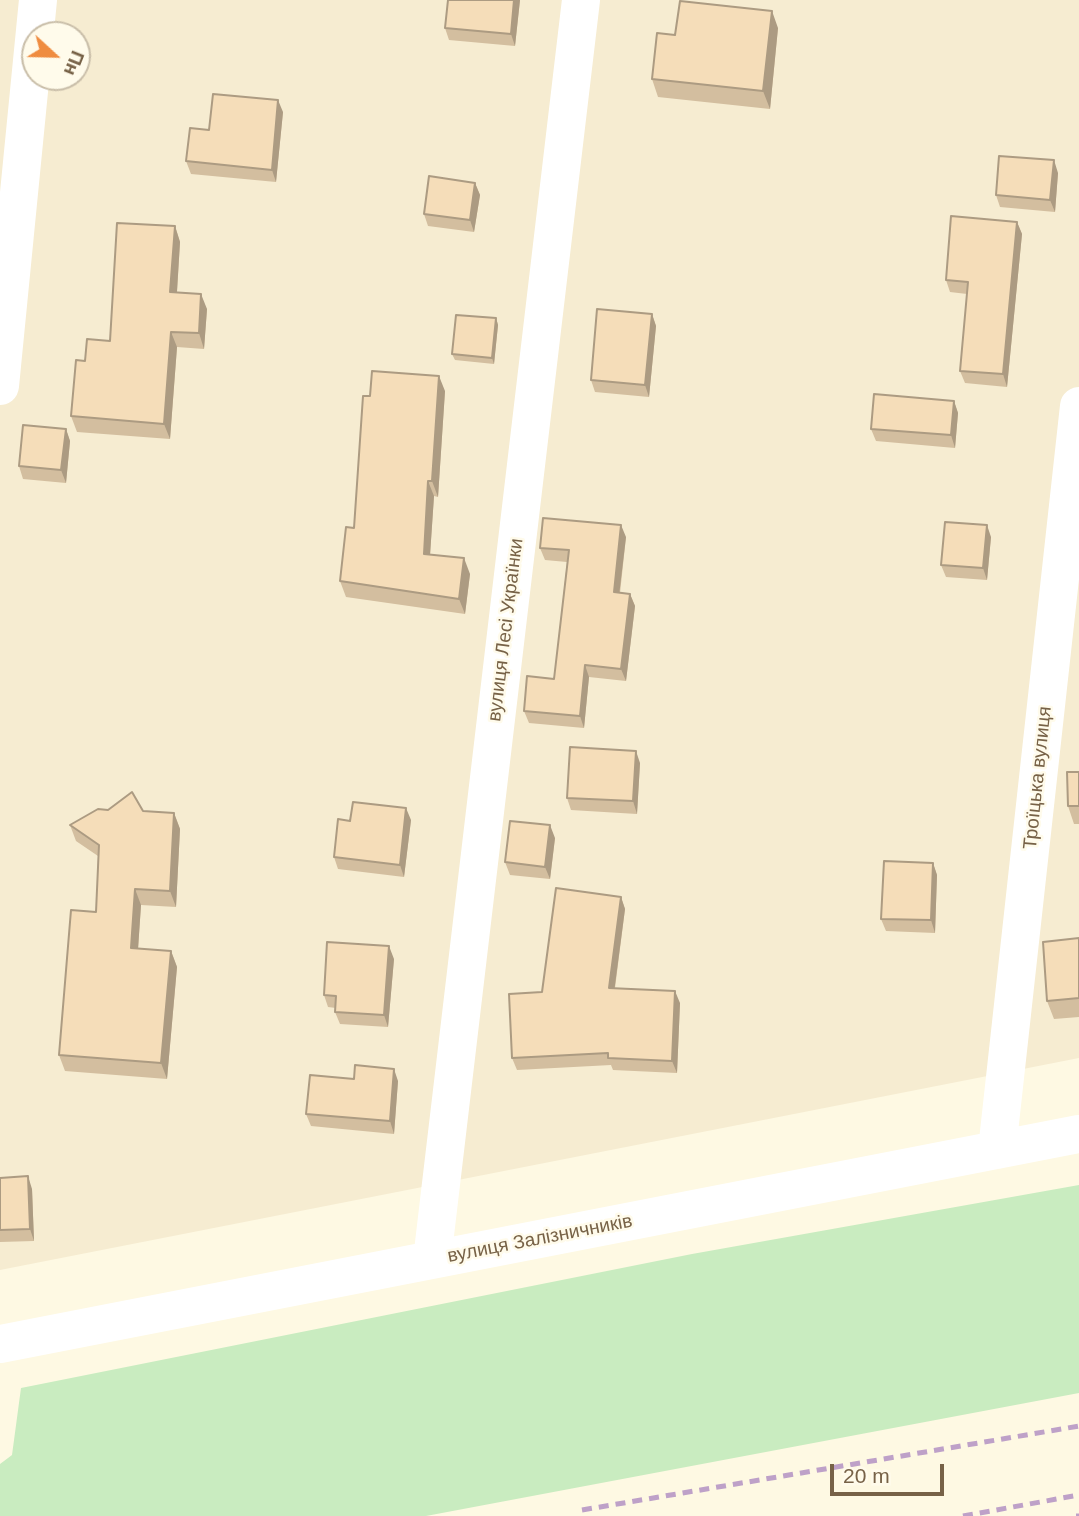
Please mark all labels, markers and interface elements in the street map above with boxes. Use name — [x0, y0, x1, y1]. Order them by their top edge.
north arrow — [21, 21, 91, 91]
text: Пн — [60, 48, 89, 79]
street label: вулиця Лесі Українки — [483, 537, 529, 723]
street label: Троїцька вулиця — [1019, 705, 1057, 851]
street label: вулиця Залізничників — [446, 1210, 634, 1268]
scale bar — [834, 1450, 948, 1494]
text: 20 m — [843, 1464, 890, 1487]

